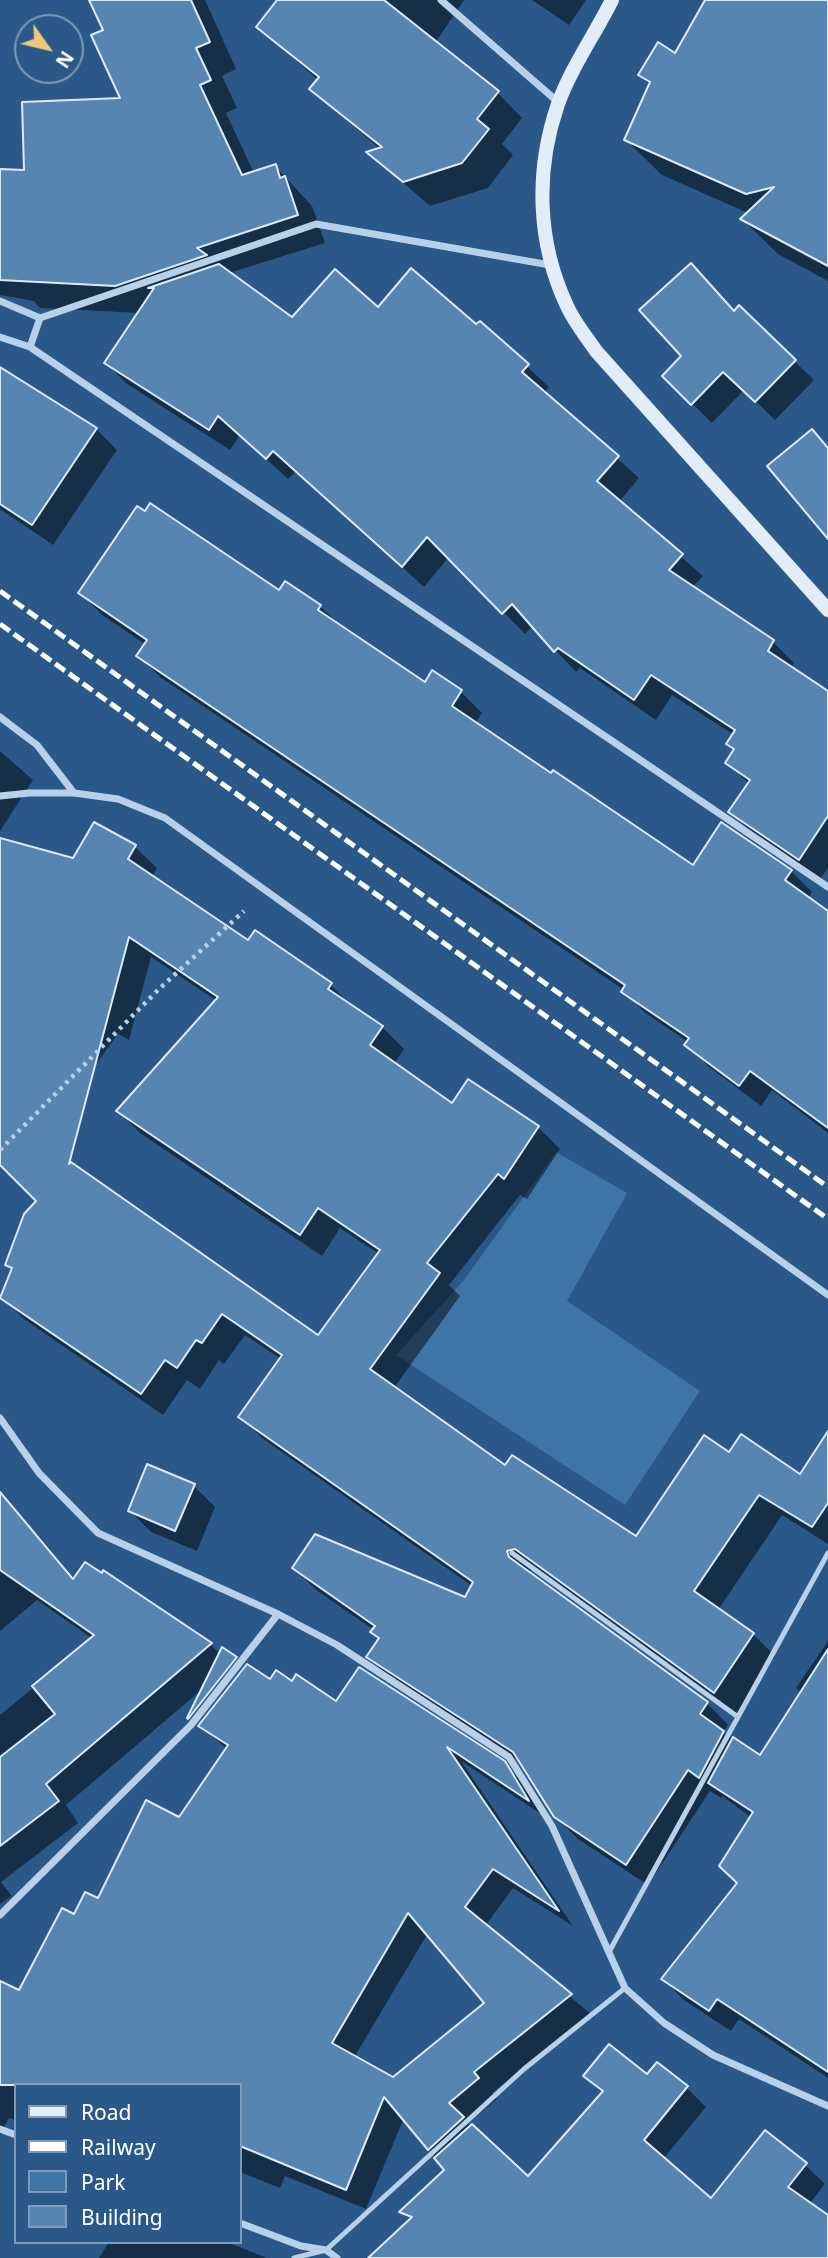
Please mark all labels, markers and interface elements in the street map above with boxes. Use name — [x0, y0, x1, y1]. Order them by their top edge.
north arrow — [14, 14, 84, 84]
text: N — [50, 46, 80, 73]
legend — [14, 2083, 242, 2244]
text: Road — [81, 2098, 131, 2126]
text: Railway — [81, 2133, 156, 2161]
text: Park — [81, 2168, 125, 2196]
text: Building — [81, 2203, 163, 2231]

